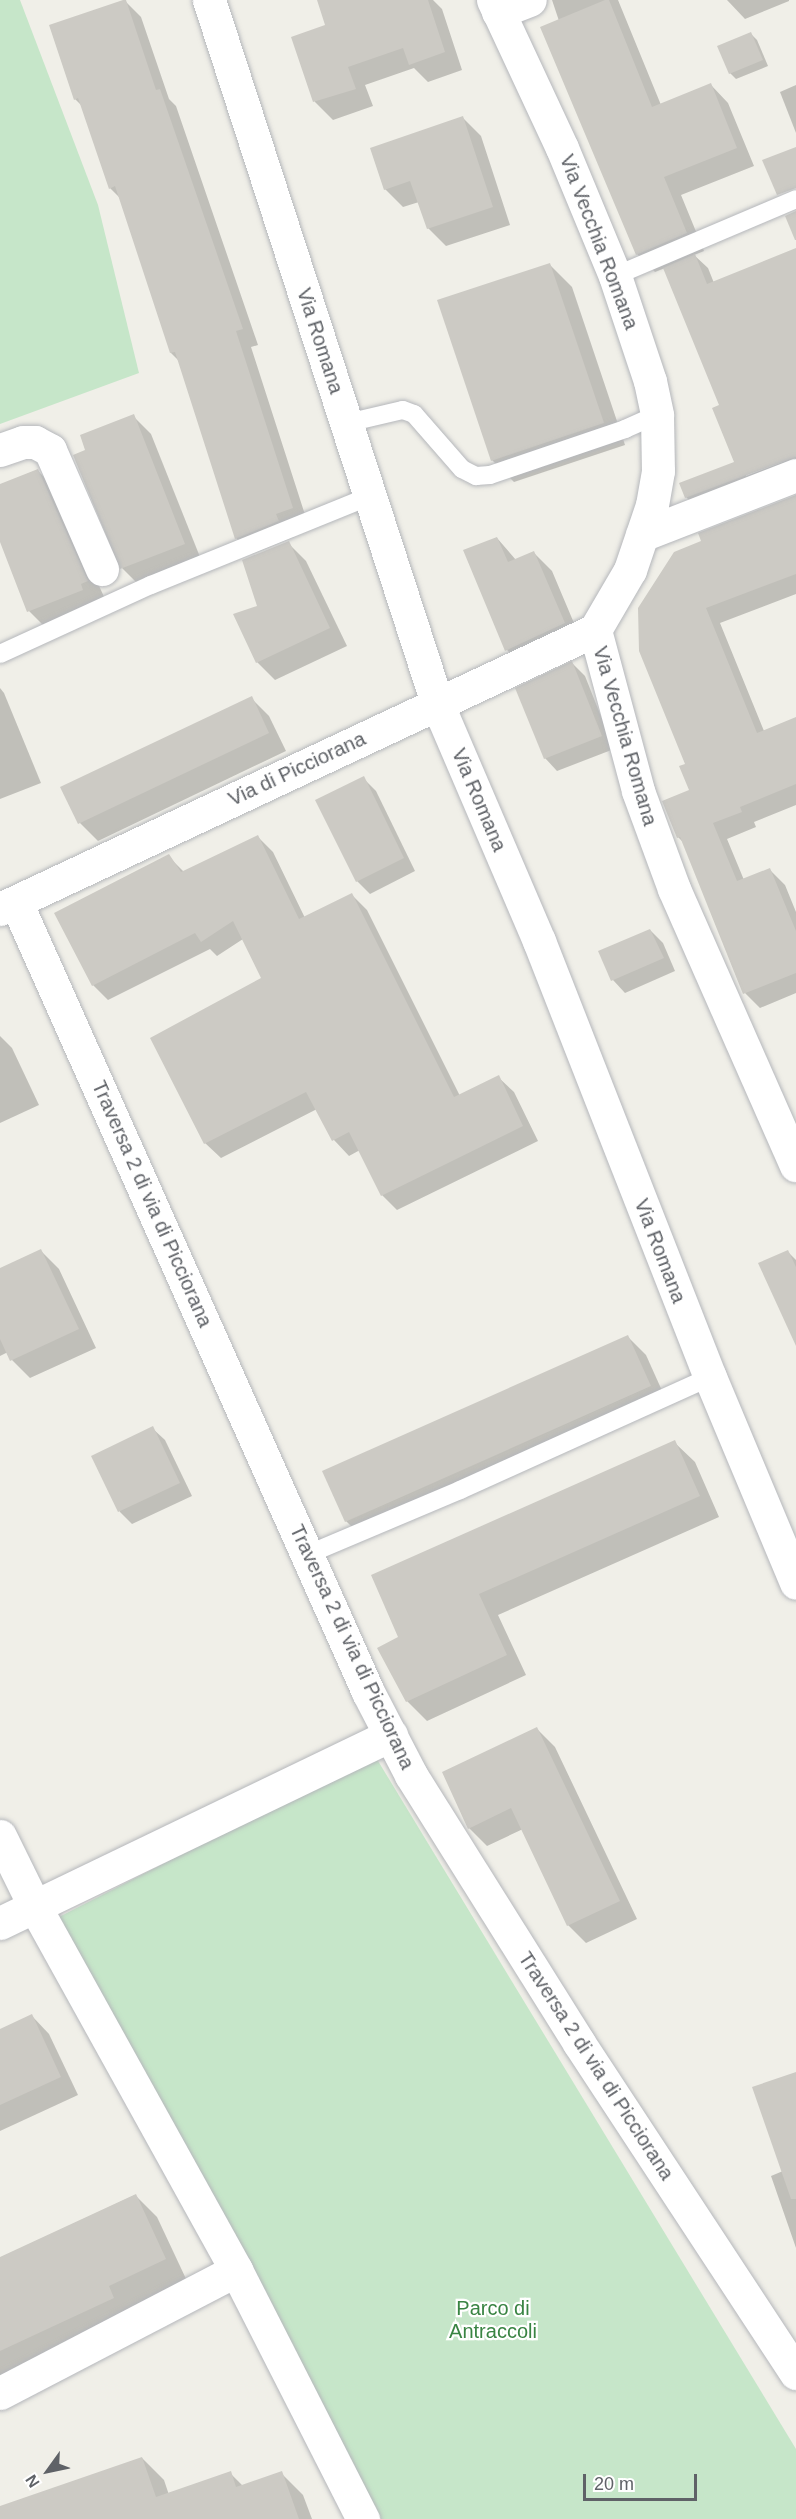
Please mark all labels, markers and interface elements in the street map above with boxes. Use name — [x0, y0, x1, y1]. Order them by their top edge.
street label: Via Vecchia Romana — [555, 151, 643, 333]
street label: Via Romana — [292, 285, 348, 397]
street label: Via Vecchia Romana — [588, 644, 662, 828]
street label: Via di Picciorana — [225, 727, 369, 811]
street label: Via Romana — [447, 745, 511, 855]
street label: Traversa 2 di via di Picciorana — [87, 1077, 217, 1331]
street label: Via Romana — [629, 1195, 691, 1307]
street label: Traversa 2 di via di Picciorana — [285, 1521, 419, 1773]
street label: Traversa 2 di via di Picciorana — [513, 1947, 679, 2185]
park label: Parco di Antraccoli — [449, 2297, 537, 2344]
north arrow — [18, 2441, 78, 2501]
scale bar — [586, 2462, 700, 2500]
text: N — [22, 2472, 43, 2491]
text: 20 m — [594, 2474, 634, 2494]

